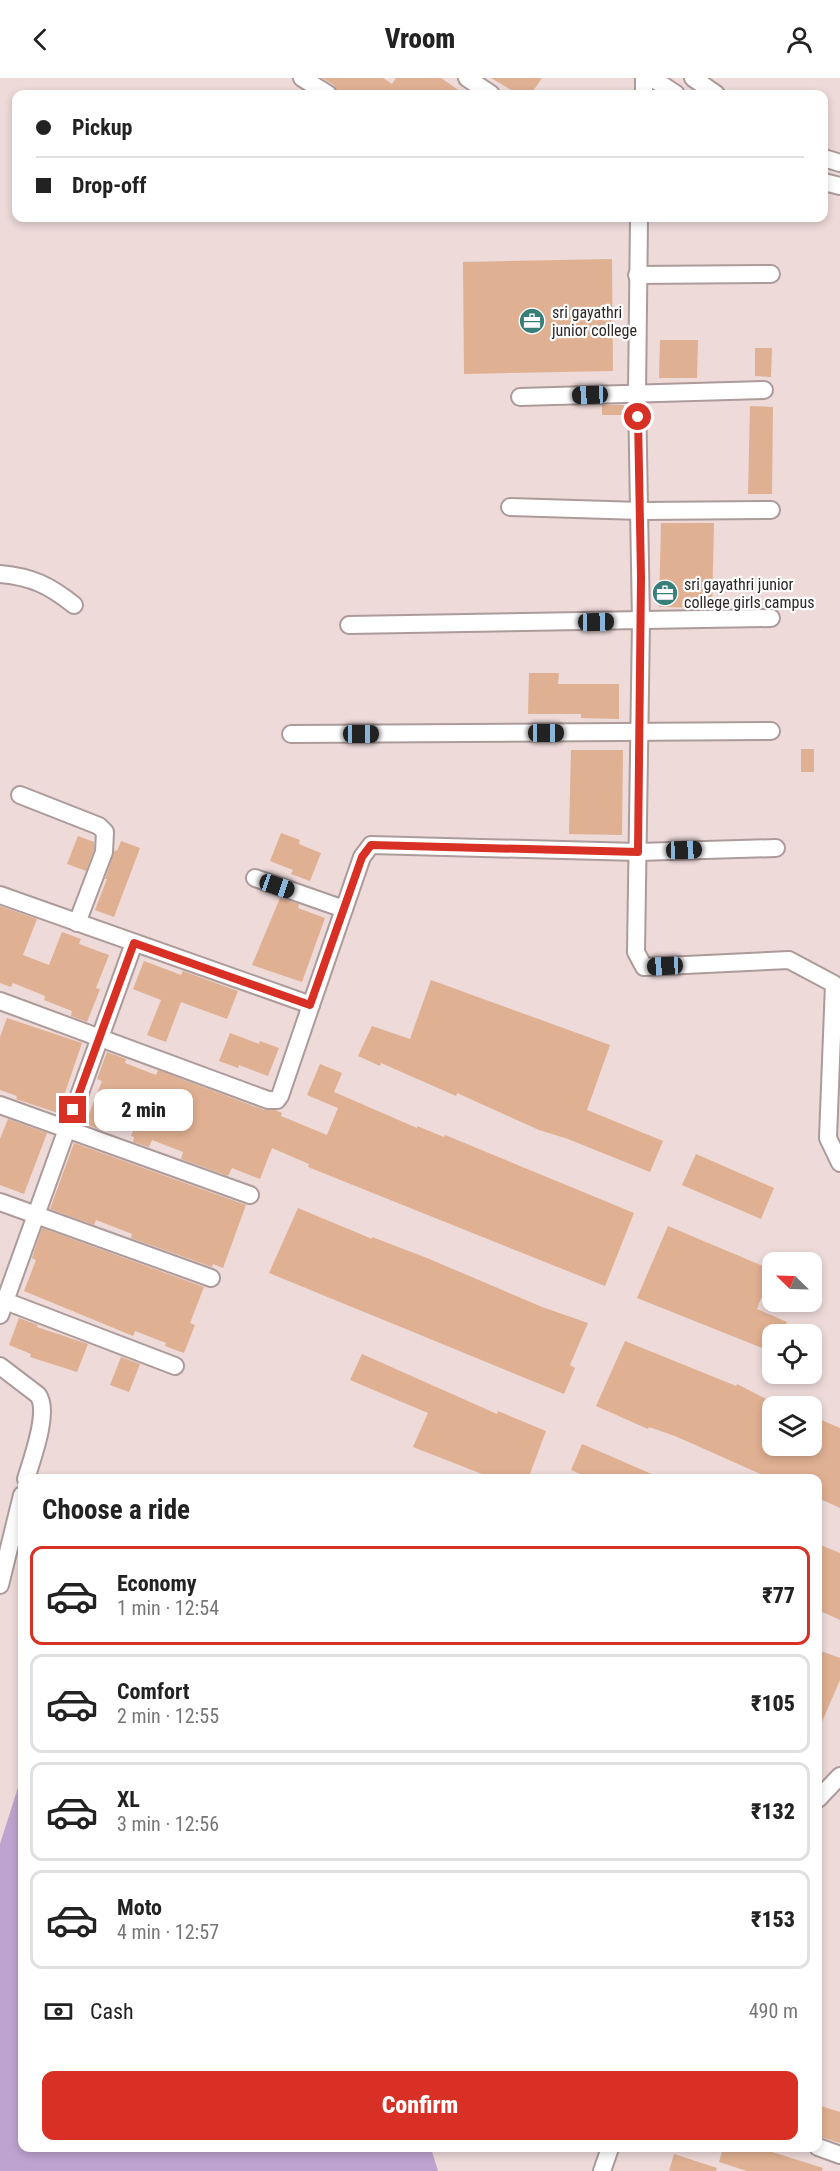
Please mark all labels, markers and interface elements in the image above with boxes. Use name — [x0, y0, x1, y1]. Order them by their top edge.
icon: back — [24, 23, 57, 56]
text: Vroom — [385, 23, 455, 55]
icon: person — [783, 23, 816, 56]
text: Pickup — [72, 115, 132, 140]
text: Drop-off — [72, 173, 146, 198]
place label: sri gayathri junior college — [551, 303, 637, 340]
office icon: sri gayathri junior college — [517, 306, 547, 336]
car — [572, 385, 608, 405]
route start — [624, 403, 651, 430]
place label: sri gayathri junior college girls campus — [684, 575, 814, 612]
office icon: sri gayathri junior college girls campus — [650, 578, 680, 608]
car — [578, 613, 614, 631]
car — [528, 724, 564, 742]
car — [343, 725, 379, 743]
car — [666, 840, 702, 860]
car — [257, 872, 297, 900]
car — [647, 956, 683, 976]
callout: 2 min — [94, 1089, 193, 1131]
route end — [59, 1096, 86, 1123]
text: 2 min — [121, 1098, 166, 1122]
north arrow — [762, 1252, 822, 1312]
map controls — [762, 1252, 822, 1456]
button: locate — [762, 1324, 822, 1384]
button: layers — [762, 1396, 822, 1456]
text: Choose a ride — [42, 1494, 190, 1526]
icon: car — [45, 1569, 99, 1623]
text: Economy — [117, 1571, 197, 1596]
text: ₹77 — [762, 1583, 795, 1608]
text: 1 min · 12:54 — [117, 1596, 219, 1620]
icon: car — [45, 1677, 99, 1731]
text: Comfort — [117, 1679, 190, 1704]
text: ₹105 — [751, 1691, 795, 1716]
text: 2 min · 12:55 — [117, 1704, 219, 1728]
icon: car — [45, 1785, 99, 1839]
text: XL — [117, 1787, 140, 1812]
text: ₹132 — [751, 1799, 795, 1824]
text: 3 min · 12:56 — [117, 1812, 219, 1836]
icon: car — [45, 1893, 99, 1947]
text: Moto — [117, 1895, 162, 1920]
text: ₹153 — [751, 1907, 795, 1932]
text: 4 min · 12:57 — [117, 1920, 219, 1944]
icon: cash — [42, 1995, 75, 2028]
text: Cash — [90, 1999, 134, 2024]
text: 490 m — [749, 1999, 798, 2023]
button: Confirm — [42, 2071, 798, 2140]

